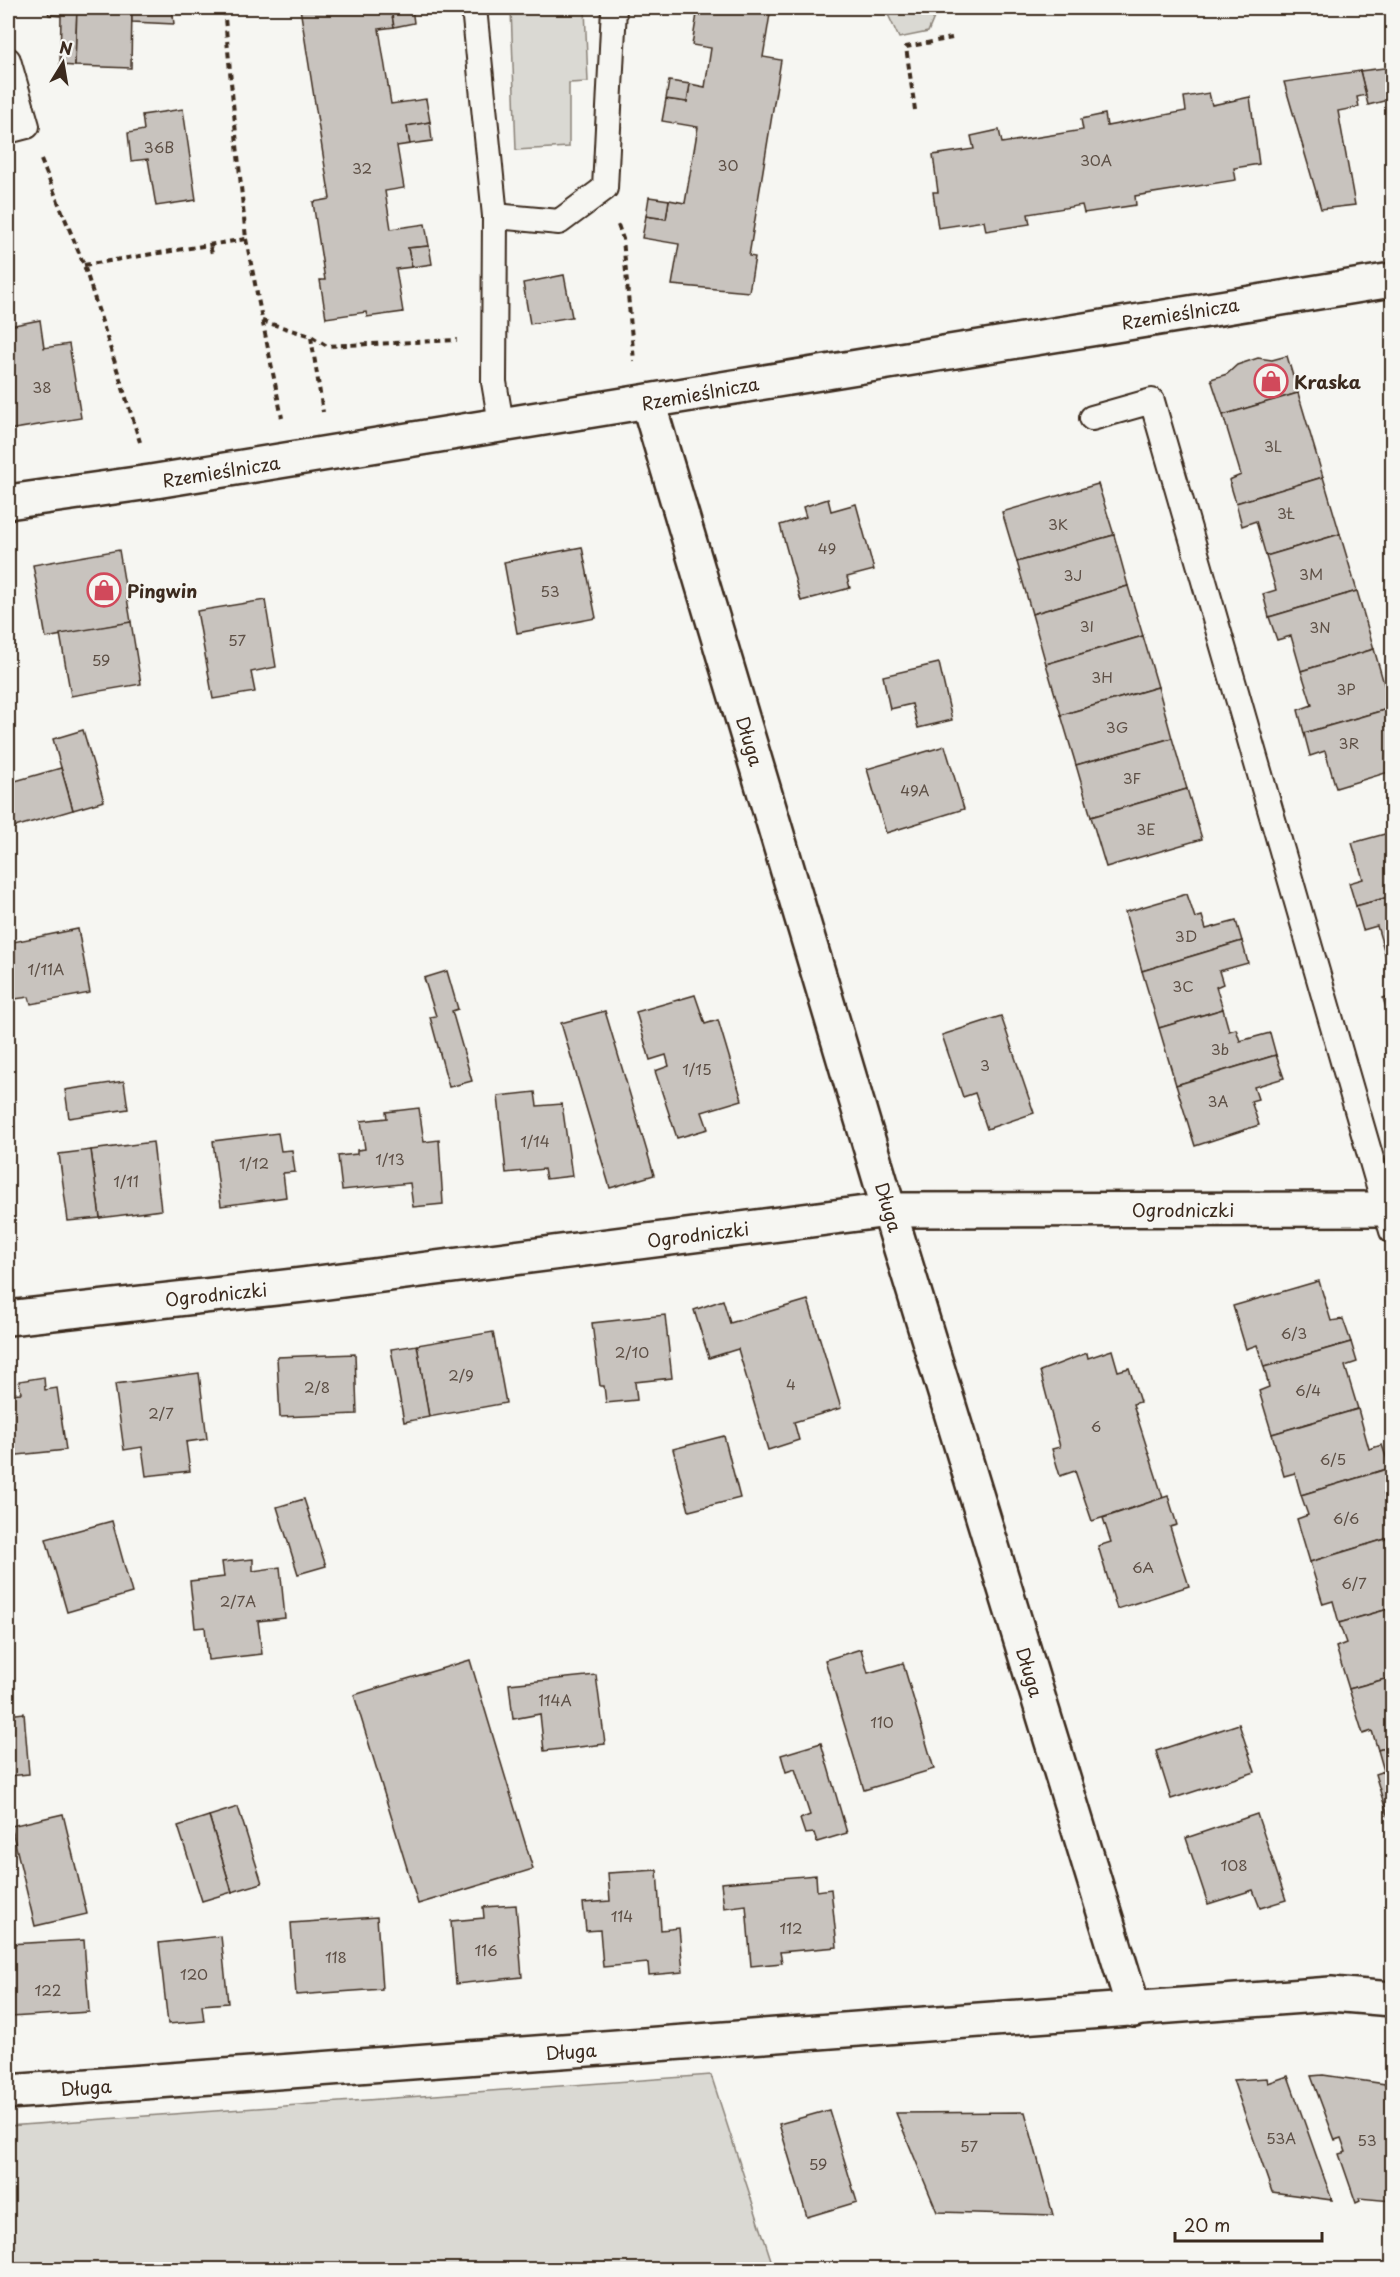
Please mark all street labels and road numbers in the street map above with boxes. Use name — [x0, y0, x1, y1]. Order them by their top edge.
street label: Rzemieślnicza — [1119, 290, 1242, 336]
street label: Rzemieślnicza — [639, 369, 762, 417]
street label: Rzemieślnicza — [160, 448, 283, 494]
street label: Długa — [730, 713, 771, 770]
street label: Długa — [869, 1179, 910, 1236]
street label: Ogrodniczki — [1132, 1196, 1234, 1223]
street label: Ogrodniczki — [645, 1214, 751, 1254]
street label: Ogrodniczki — [164, 1275, 268, 1313]
street label: Długa — [1010, 1644, 1051, 1701]
street label: Długa — [545, 2036, 598, 2066]
street label: Długa — [60, 2072, 113, 2102]

